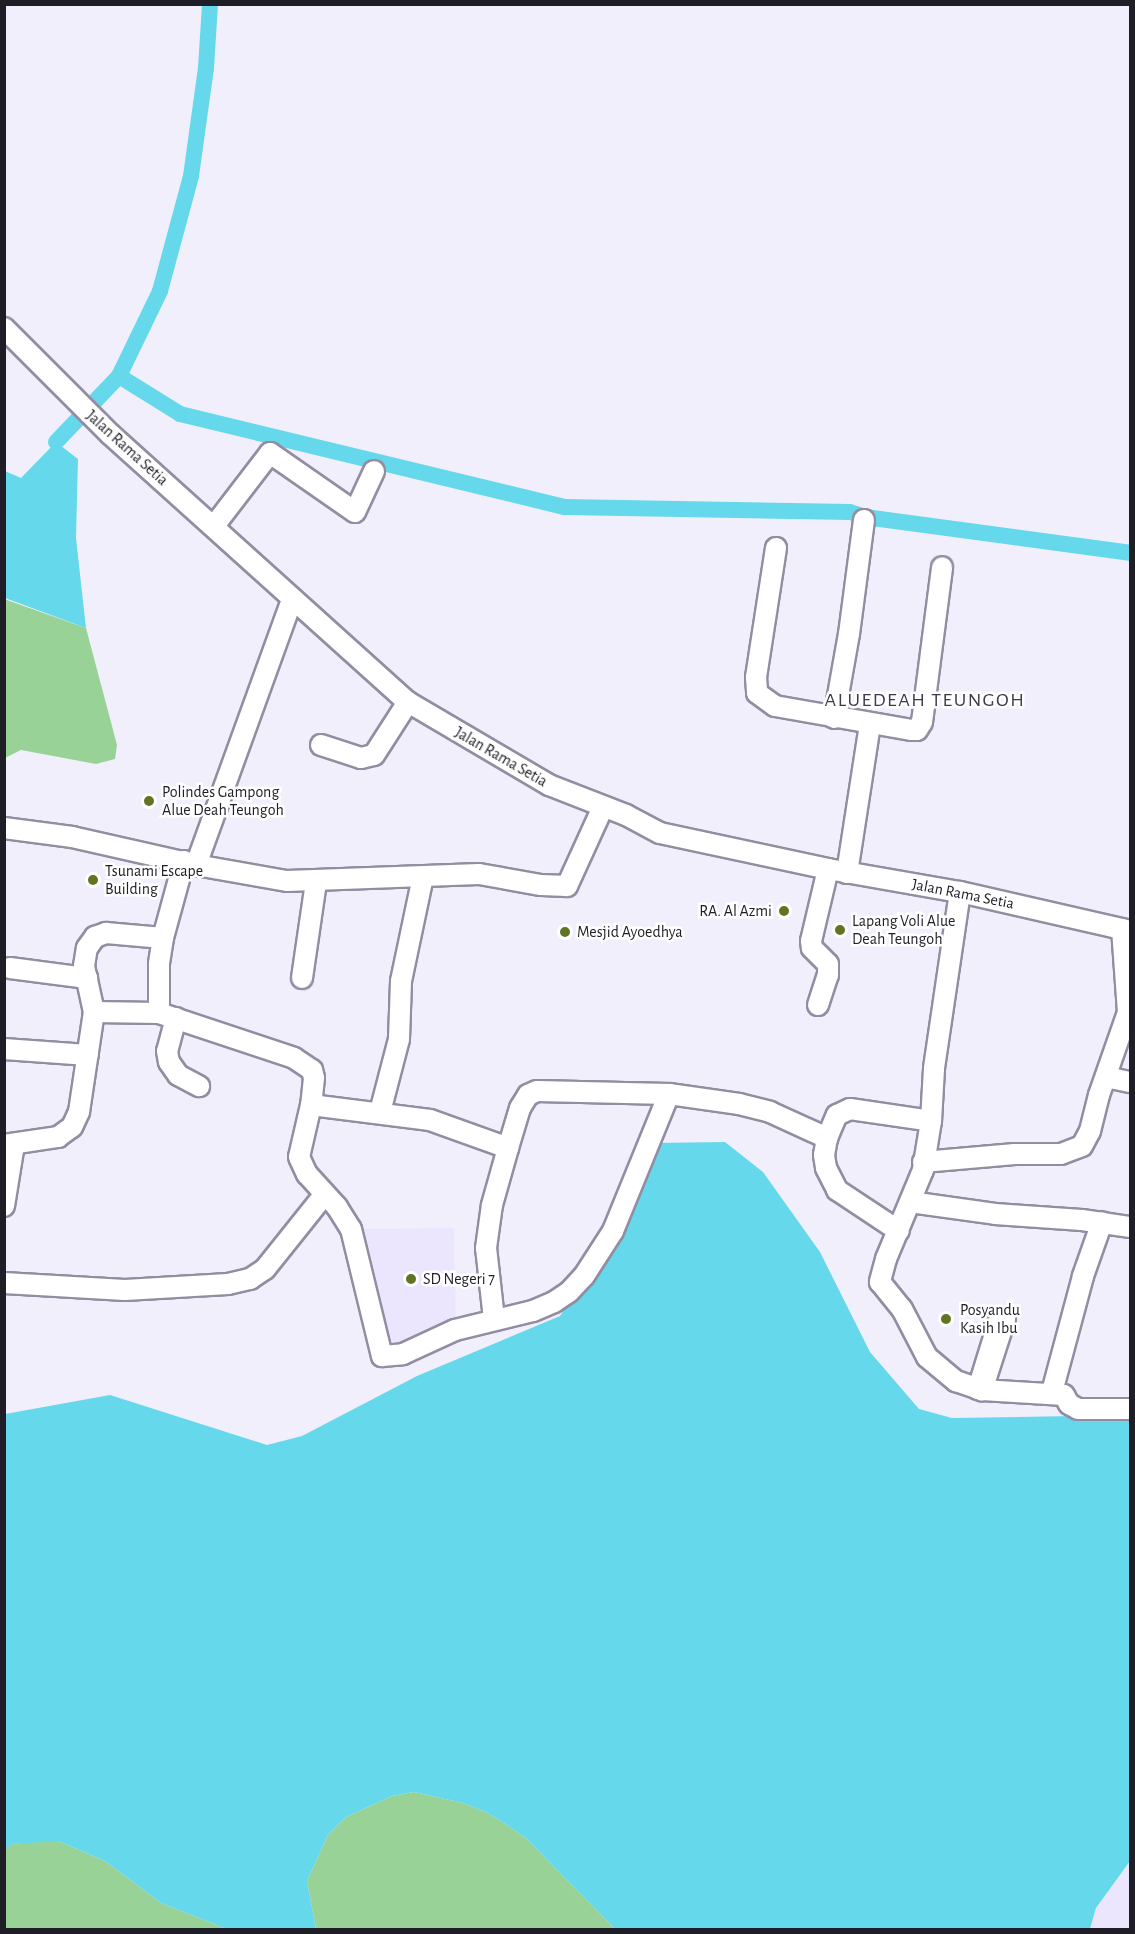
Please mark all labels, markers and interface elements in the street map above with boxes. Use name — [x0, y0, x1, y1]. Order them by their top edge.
street label: Jalan Rama Setia — [82, 406, 172, 490]
district label: ALUEDEAH TEUNGOH — [825, 688, 1025, 712]
street label: Jalan Rama Setia — [451, 723, 551, 791]
place label: Polindes Gampong Alue Deah Teungoh — [162, 782, 284, 820]
marker: Polindes Gampong Alue Deah Teungoh — [140, 792, 158, 810]
place label: Tsunami Escape Building — [105, 861, 203, 899]
marker: Tsunami Escape Building — [86, 873, 100, 887]
street label: Jalan Rama Setia — [910, 875, 1016, 913]
place label: RA. Al Azmi — [699, 901, 772, 921]
marker: RA. Al Azmi — [777, 904, 791, 918]
place label: Lapang Voli Alue Deah Teungoh — [852, 911, 955, 949]
place label: Mesjid Ayoedhya — [577, 922, 683, 942]
marker: Lapang Voli Alue Deah Teungoh — [833, 923, 847, 937]
marker: Mesjid Ayoedhya — [558, 925, 572, 939]
place label: SD Negeri 7 — [423, 1269, 495, 1289]
marker: SD Negeri 7 — [404, 1272, 418, 1286]
place label: Posyandu Kasih Ibu — [960, 1300, 1020, 1338]
marker: Posyandu Kasih Ibu — [937, 1310, 955, 1328]

